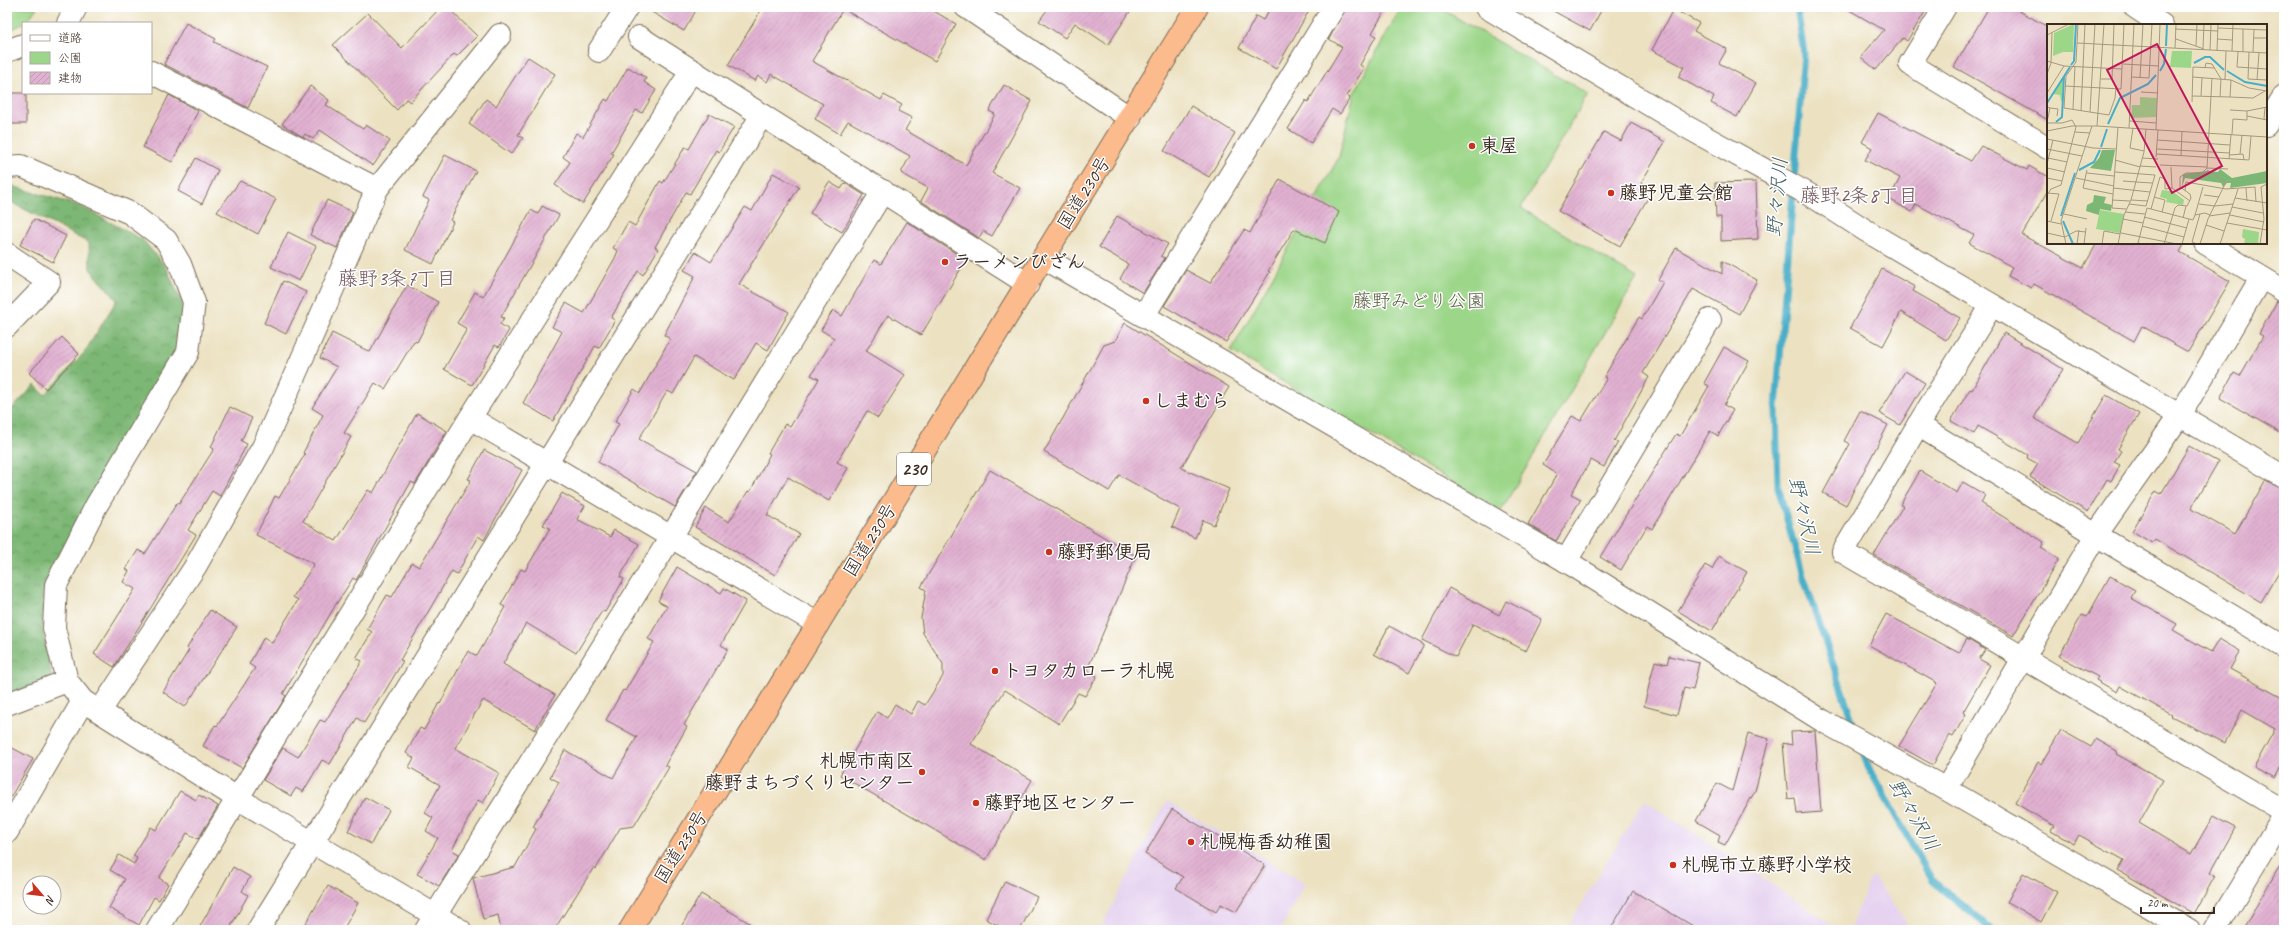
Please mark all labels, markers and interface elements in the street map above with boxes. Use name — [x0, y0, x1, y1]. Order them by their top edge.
legend — [22, 22, 152, 94]
inset map — [2047, 24, 2267, 244]
text: 道路 — [58, 30, 82, 46]
text: 公園 — [58, 50, 82, 66]
text: 建物 — [58, 70, 82, 86]
place label: 東屋 — [1480, 134, 1518, 158]
marker: 東屋 — [1467, 141, 1477, 151]
street label: 国道230号 — [1052, 152, 1116, 234]
water label: 野々沢川 — [1761, 156, 1793, 238]
place label: 藤野児童会館 — [1619, 181, 1733, 205]
district label: 藤野2条8丁目 — [1800, 183, 1918, 208]
marker: 藤野児童会館 — [1606, 188, 1616, 198]
place label: ラーメンびざん — [953, 250, 1086, 274]
marker: ラーメンびざん — [940, 257, 950, 267]
district label: 藤野3条7丁目 — [338, 266, 456, 291]
park label: 藤野みどり公園 — [1352, 289, 1486, 313]
place label: しまむら — [1154, 389, 1230, 413]
marker: しまむら — [1141, 396, 1151, 406]
road number: 230 — [897, 453, 931, 485]
water label: 野々沢川 — [1783, 474, 1825, 558]
street label: 国道230号 — [838, 499, 902, 581]
place label: 藤野郵便局 — [1057, 540, 1152, 564]
marker: 藤野郵便局 — [1044, 547, 1054, 557]
place label: トヨタカローラ札幌 — [1003, 659, 1174, 683]
marker: トヨタカローラ札幌 — [990, 666, 1000, 676]
place label: 札幌市南区 藤野まちづくりセンター — [704, 749, 914, 795]
marker: 札幌市南区 藤野まちづくりセンター — [917, 767, 927, 777]
water label: 野々沢川 — [1883, 774, 1945, 856]
place label: 藤野地区センター — [984, 791, 1136, 815]
marker: 藤野地区センター — [971, 798, 981, 808]
street label: 国道230号 — [649, 806, 713, 888]
place label: 札幌梅香幼稚園 — [1199, 830, 1332, 854]
marker: 札幌梅香幼稚園 — [1186, 837, 1196, 847]
place label: 札幌市立藤野小学校 — [1681, 853, 1852, 877]
marker: 札幌市立藤野小学校 — [1668, 860, 1678, 870]
north arrow — [22, 875, 62, 915]
scale bar — [2141, 889, 2214, 915]
text: N — [42, 893, 59, 908]
text: 20 m — [2147, 895, 2169, 911]

